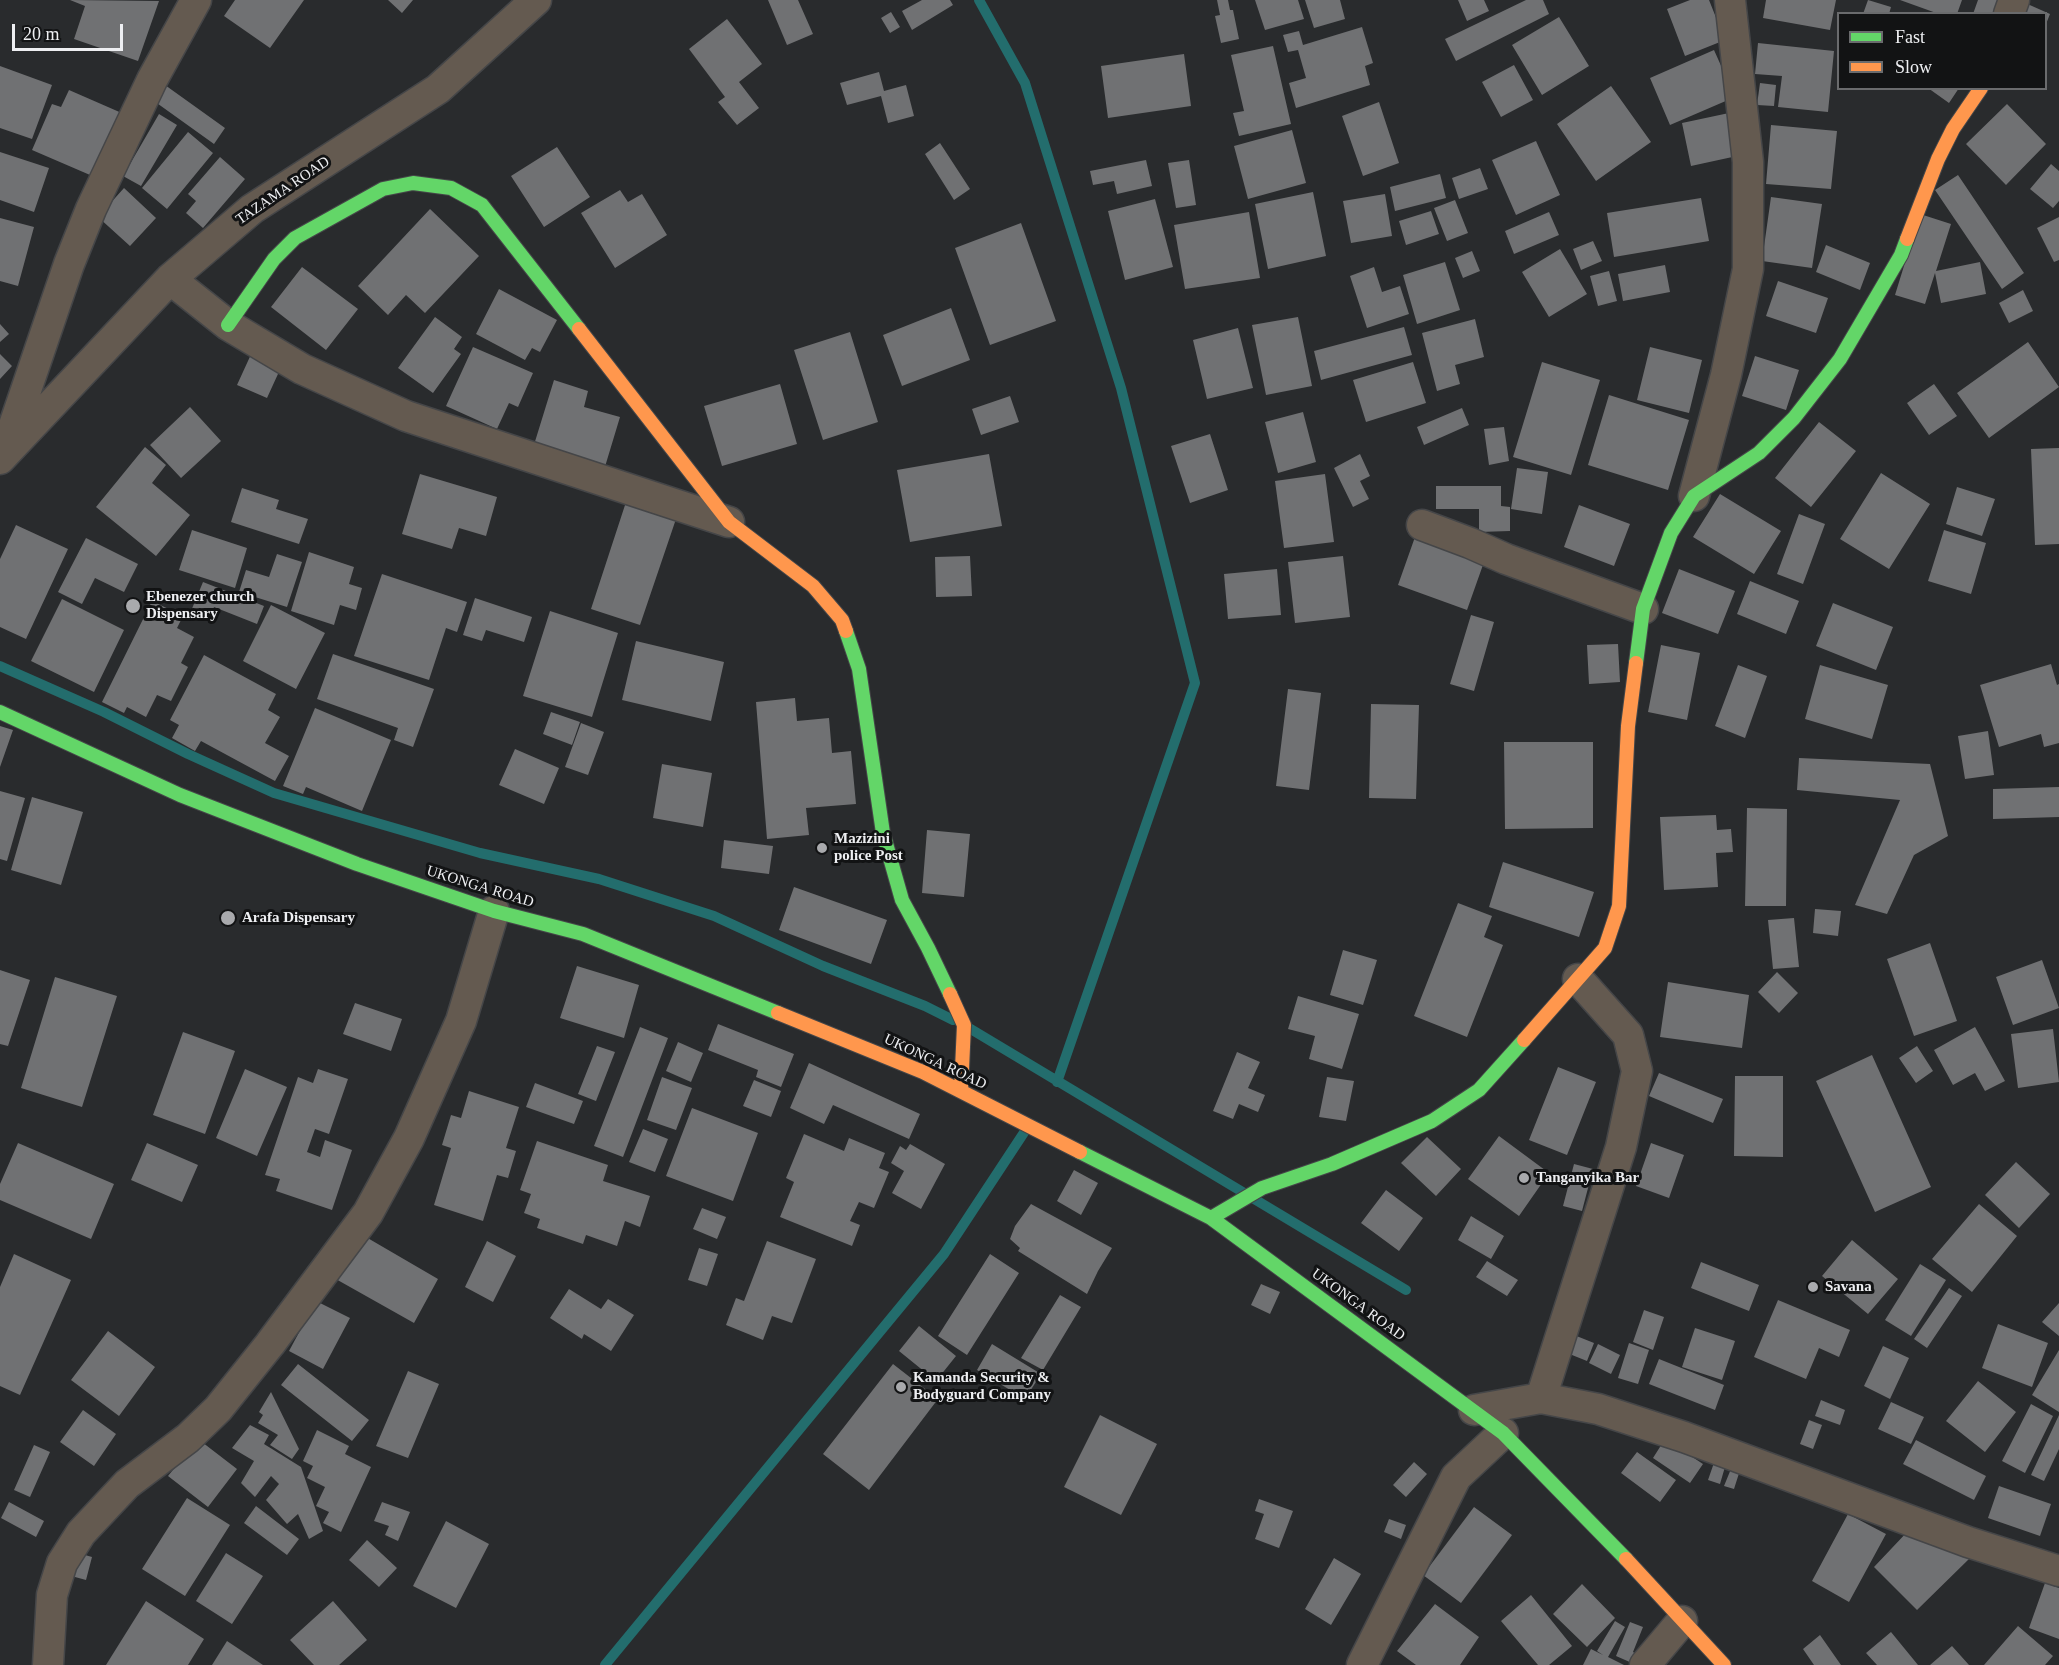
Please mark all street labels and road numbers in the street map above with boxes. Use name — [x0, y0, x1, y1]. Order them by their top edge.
street label: TAZAMA ROAD — [233, 153, 333, 229]
street label: UKONGA ROAD — [424, 862, 536, 912]
street label: UKONGA ROAD — [881, 1030, 989, 1094]
street label: UKONGA ROAD — [1308, 1265, 1408, 1345]

